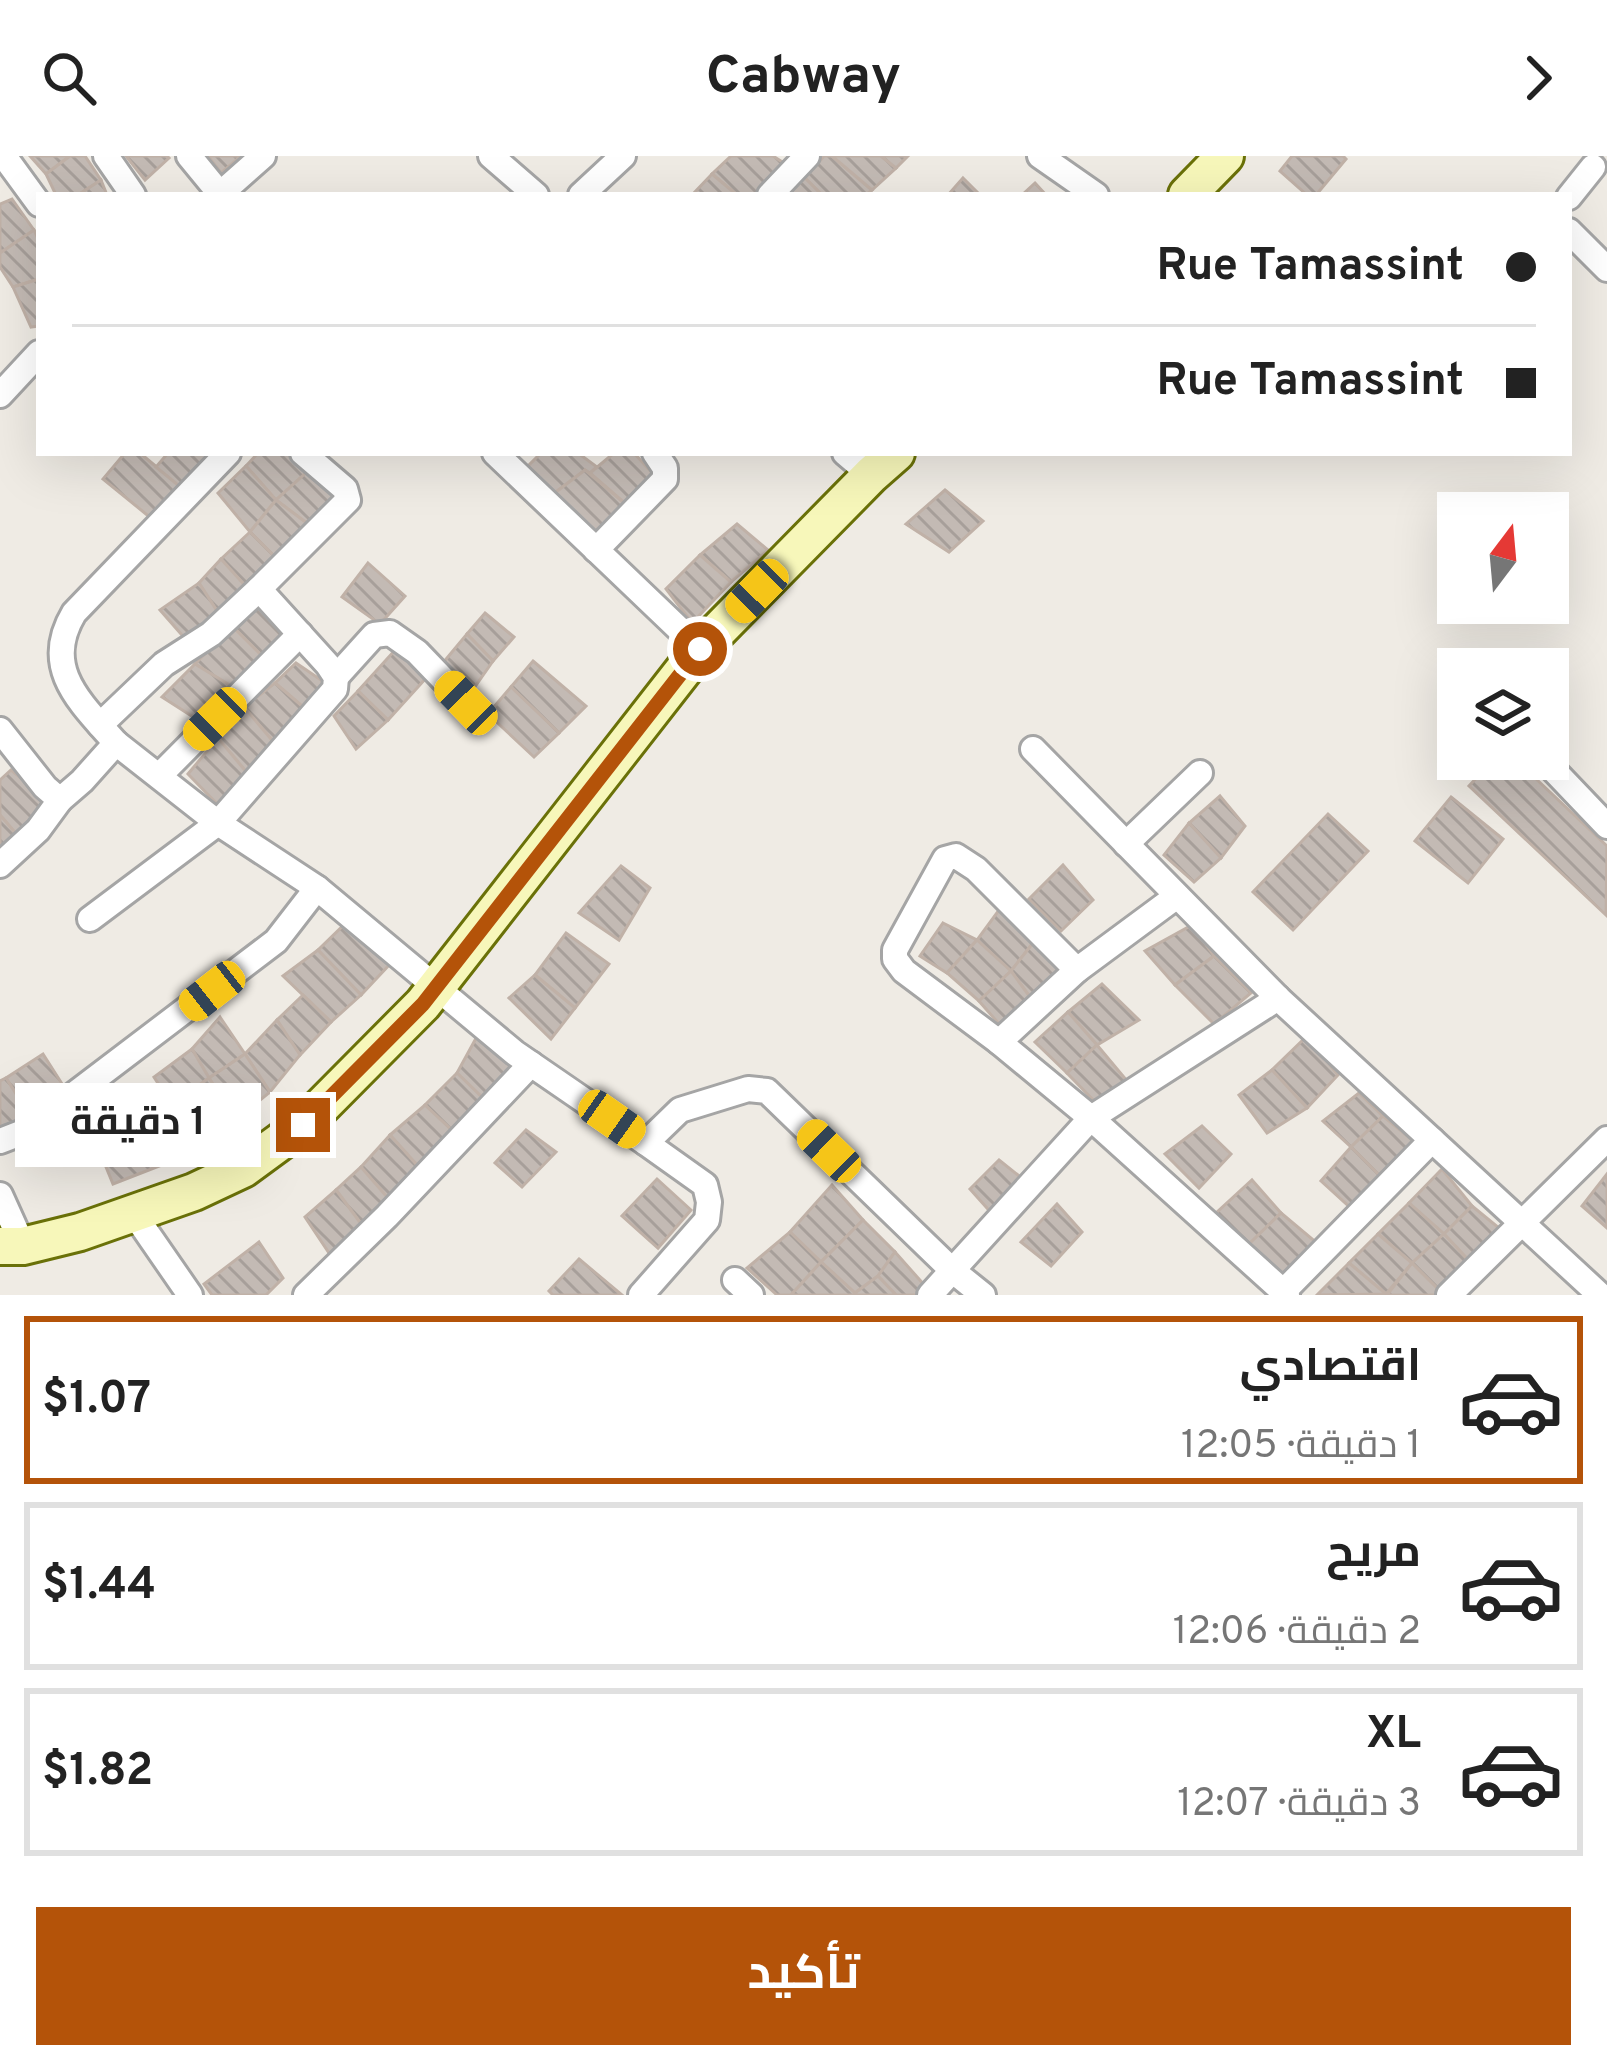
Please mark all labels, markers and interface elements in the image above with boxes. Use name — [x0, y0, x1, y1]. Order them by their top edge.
text: Cabway — [706, 44, 901, 113]
icon: search — [36, 45, 102, 111]
icon: forward — [1505, 45, 1571, 111]
text: Rue Tamassint — [1156, 239, 1464, 296]
text: Rue Tamassint — [1156, 354, 1464, 411]
north arrow — [1437, 492, 1569, 624]
map controls — [1437, 492, 1569, 780]
car — [719, 553, 795, 629]
route start — [673, 622, 727, 676]
button: layers — [1437, 648, 1569, 780]
car — [428, 665, 504, 741]
car — [177, 681, 253, 757]
car — [173, 955, 251, 1027]
callout: 1 دقيقة — [15, 1083, 261, 1167]
car — [572, 1084, 652, 1154]
route end — [276, 1098, 330, 1152]
text: 1 دقيقة — [70, 1100, 206, 1149]
car — [791, 1113, 867, 1189]
text: اقتصادي — [1240, 1340, 1421, 1397]
icon: car — [1457, 1346, 1565, 1454]
text: $1.07 — [42, 1372, 151, 1429]
text: 1 دقيقة · 12:05 — [1181, 1423, 1421, 1472]
text: مريح — [1326, 1526, 1421, 1583]
icon: car — [1457, 1532, 1565, 1640]
text: $1.44 — [42, 1558, 156, 1615]
text: 2 دقيقة · 12:06 — [1173, 1609, 1421, 1658]
text: XL — [1366, 1707, 1421, 1764]
icon: car — [1457, 1718, 1565, 1826]
text: $1.82 — [42, 1744, 153, 1801]
text: 3 دقيقة · 12:07 — [1177, 1781, 1421, 1830]
button: تأكيد — [36, 1907, 1571, 2045]

